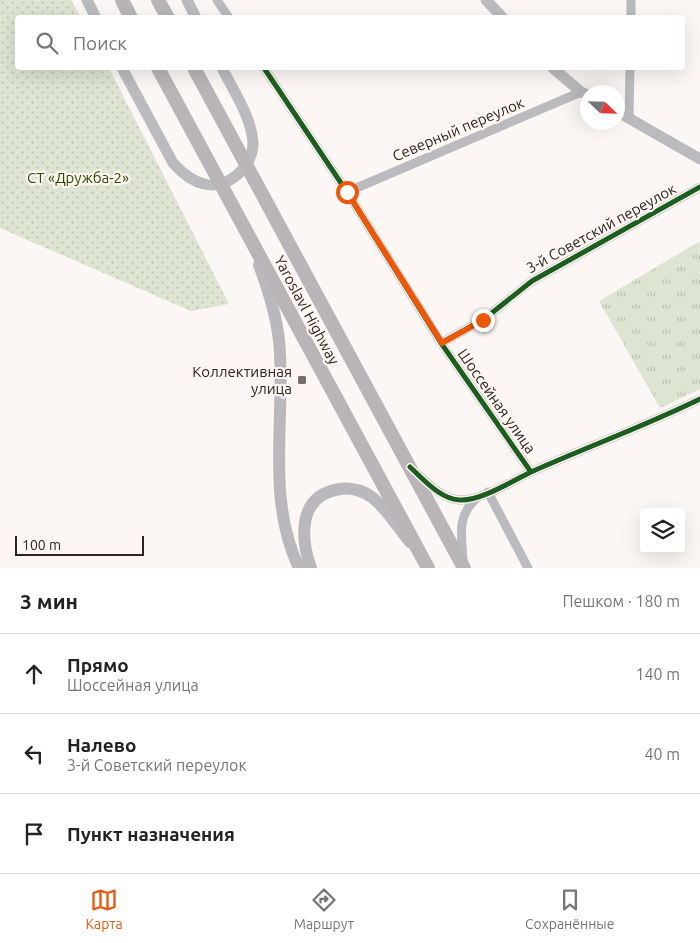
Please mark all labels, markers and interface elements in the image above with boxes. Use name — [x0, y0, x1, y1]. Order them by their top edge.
search box — [15, 15, 685, 70]
icon: search — [33, 29, 61, 57]
text: Поиск — [73, 32, 127, 54]
north arrow — [580, 85, 625, 130]
street label: Северный переулок — [390, 93, 527, 164]
park label: СТ «Дружба-2» — [27, 169, 129, 186]
street label: 3-й Советский переулок — [523, 180, 679, 276]
route start — [336, 181, 359, 204]
street label: Yaroslavl Highway — [271, 253, 343, 367]
route end — [472, 309, 495, 332]
street label: Шоссейная улица — [455, 346, 539, 456]
place label: Коллективная улица — [192, 363, 292, 397]
marker: Коллективная улица — [296, 374, 308, 386]
map controls — [640, 508, 685, 553]
button: layers — [640, 508, 685, 553]
scale bar — [15, 533, 144, 556]
text: 100 m — [22, 537, 61, 553]
text: 3 мин — [20, 589, 78, 613]
text: Пешком · 180 m — [562, 592, 680, 610]
text: Прямо — [67, 654, 129, 676]
icon: ahead — [20, 660, 48, 688]
text: 140 m — [635, 665, 680, 683]
text: Шоссейная улица — [67, 676, 199, 694]
text: Налево — [67, 734, 136, 756]
icon: left — [20, 740, 48, 768]
text: 40 m — [644, 745, 680, 763]
text: 3-й Советский переулок — [67, 756, 247, 774]
icon: arrive — [20, 820, 48, 848]
text: Пункт назначения — [67, 823, 235, 845]
tab: Карта — [85, 886, 123, 932]
tab: Маршрут — [294, 886, 354, 932]
tab: Сохранённые — [525, 886, 615, 932]

